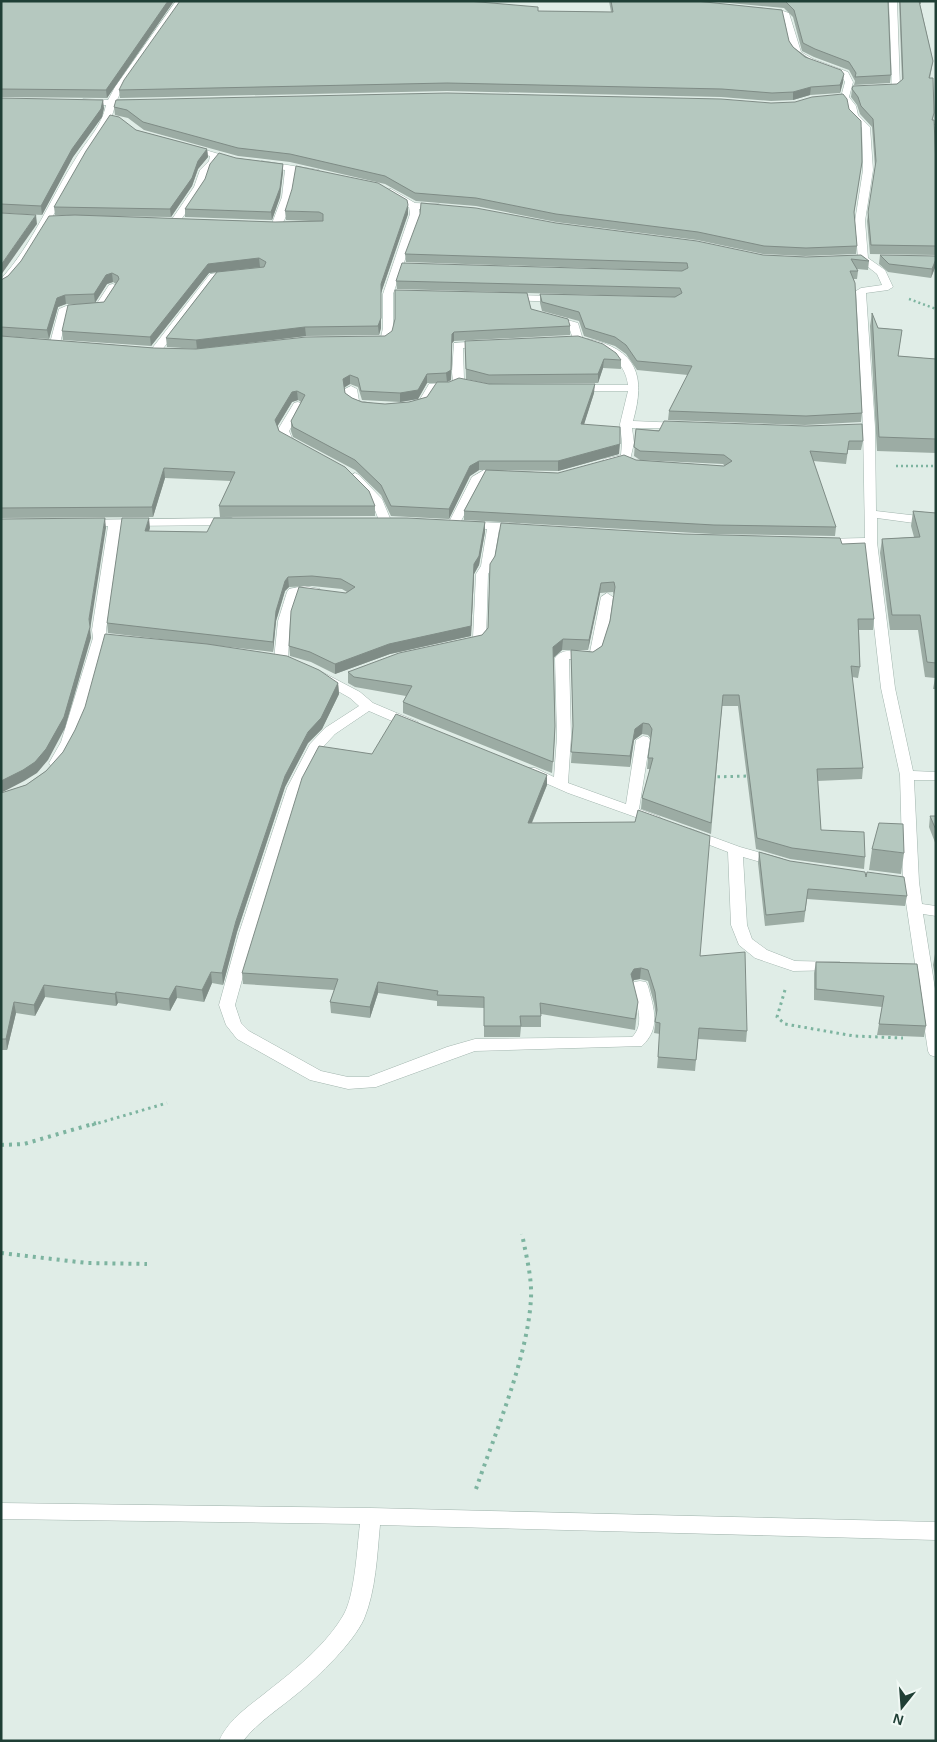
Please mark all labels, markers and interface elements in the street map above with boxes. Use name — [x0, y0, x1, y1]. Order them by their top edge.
north arrow — [877, 1682, 927, 1732]
text: N — [891, 1710, 905, 1729]

